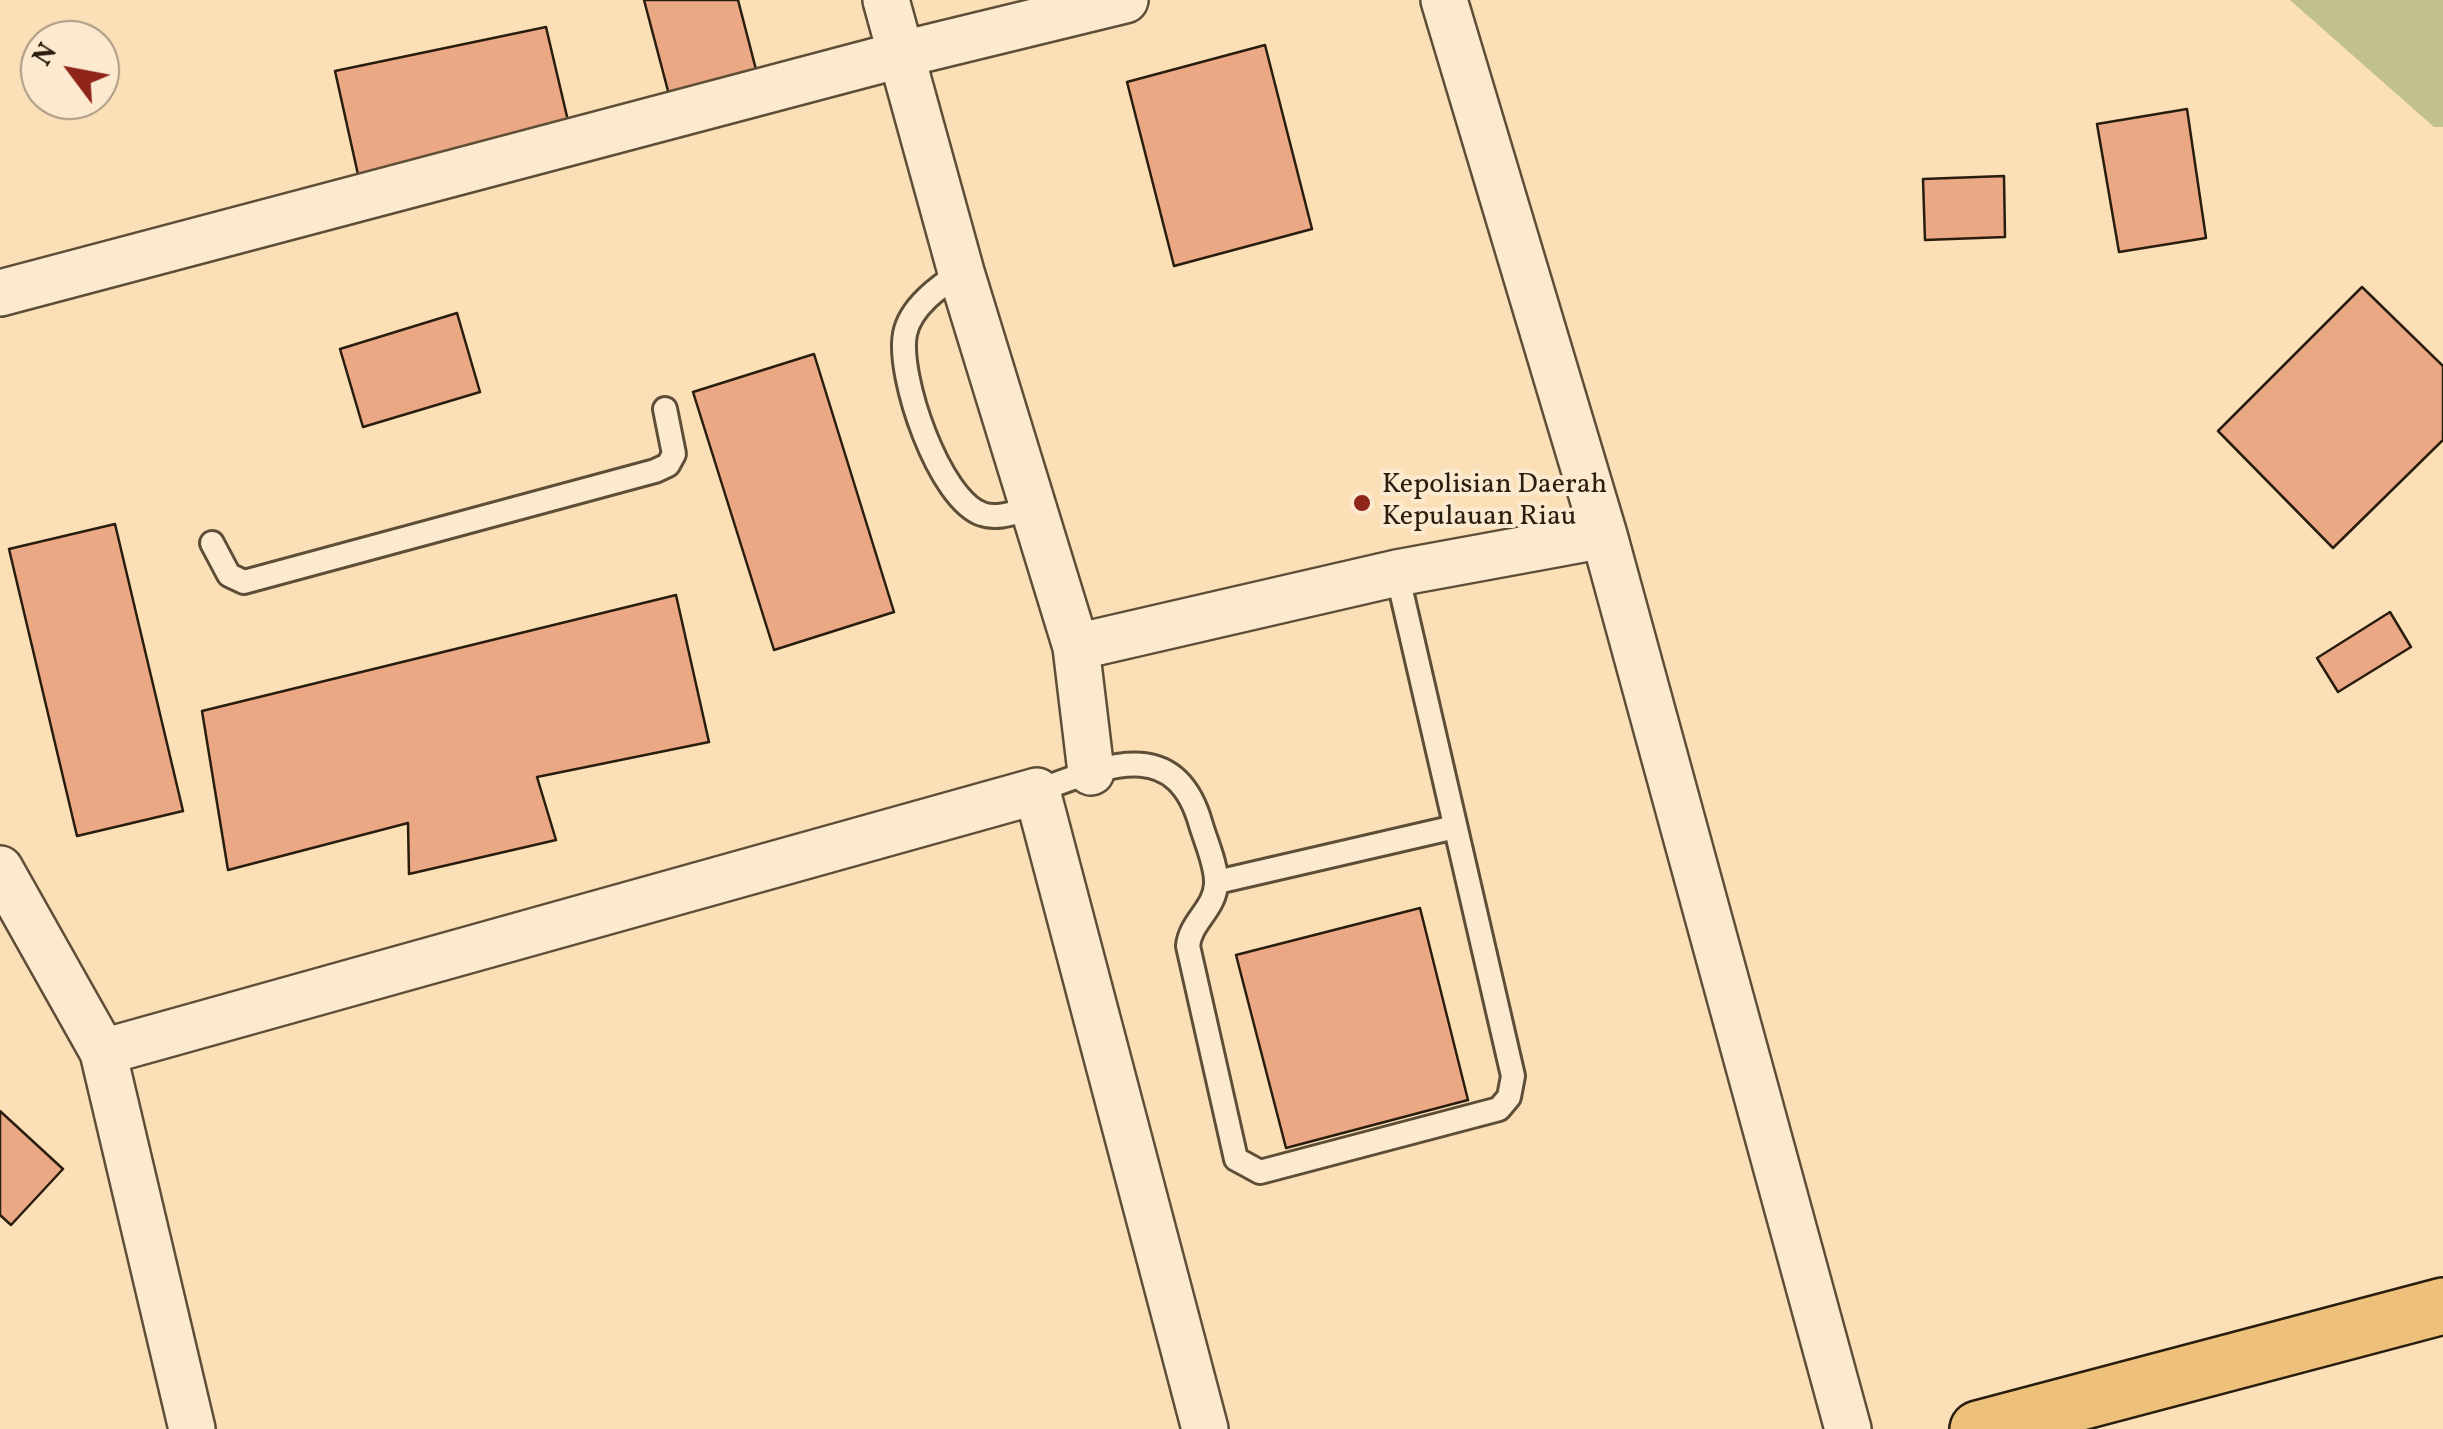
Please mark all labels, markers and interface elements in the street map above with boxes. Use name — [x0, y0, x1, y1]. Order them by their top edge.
north arrow — [20, 20, 120, 120]
text: N — [24, 36, 68, 74]
place label: Kepolisian Daerah Kepulauan Riau — [1382, 470, 1607, 536]
marker: Kepolisian Daerah Kepulauan Riau — [1351, 492, 1373, 514]

